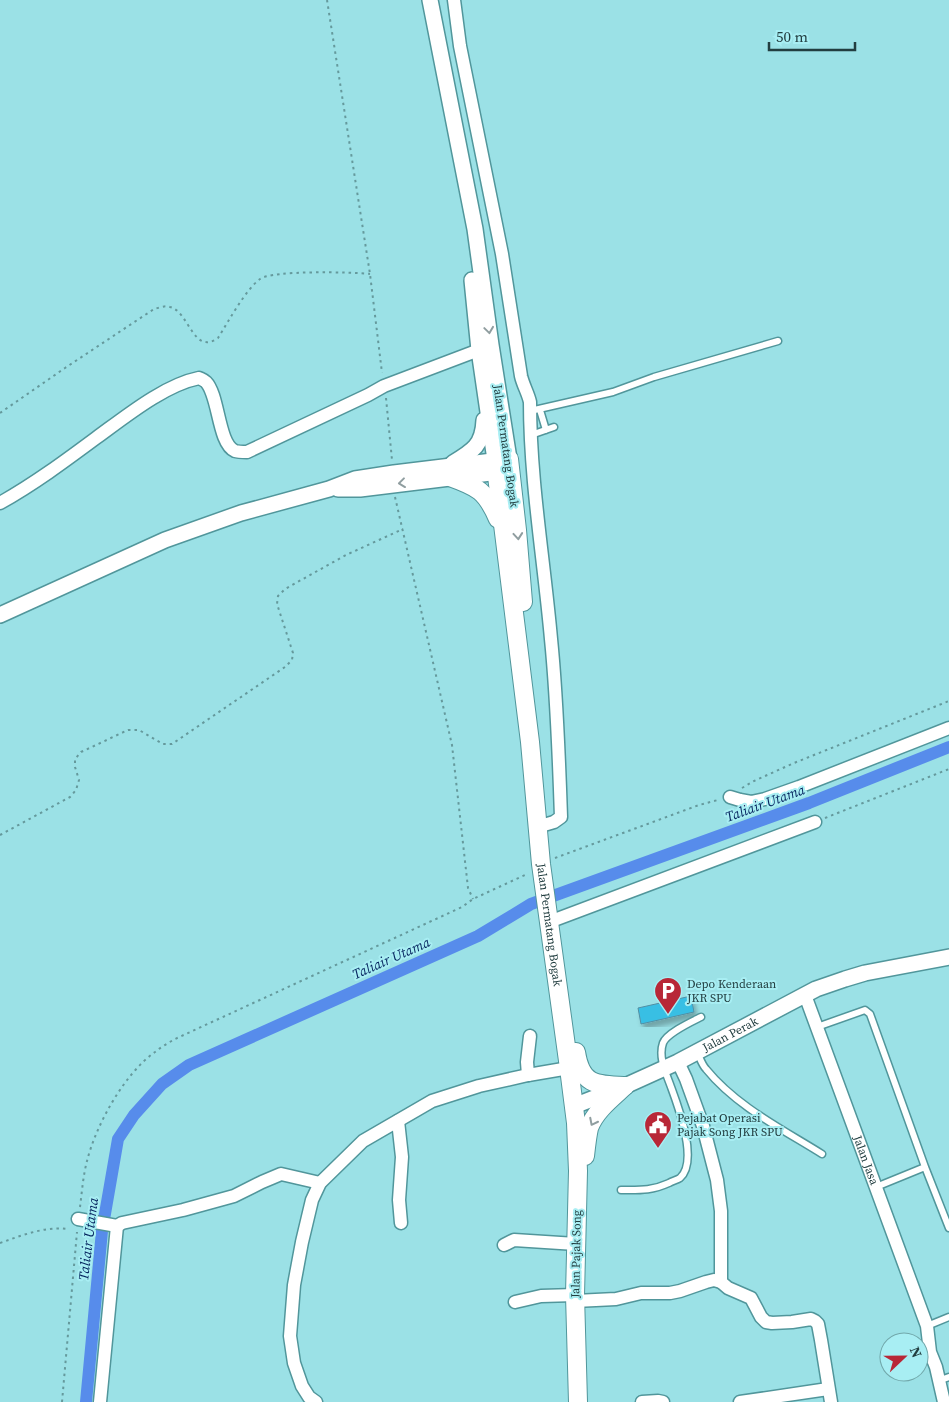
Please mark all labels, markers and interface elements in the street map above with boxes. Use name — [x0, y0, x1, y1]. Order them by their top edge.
scale bar — [769, 20, 855, 52]
text: 50 m — [776, 26, 808, 47]
one-way arrow — [483, 325, 493, 334]
street label: Jalan Permatang Bogak — [489, 383, 523, 509]
one-way arrow — [398, 477, 406, 488]
one-way arrow — [512, 532, 523, 540]
water label: Taliair Utama — [722, 779, 808, 827]
street label: Jalan Permatang Bogak — [533, 861, 566, 988]
water label: Taliair Utama — [349, 932, 434, 984]
parking icon: Depo Kenderaan JKR SPU — [653, 976, 683, 1015]
place label: Depo Kenderaan JKR SPU — [686, 976, 776, 1006]
street label: Jalan Perak — [699, 1013, 761, 1056]
public building icon: Pejabat Operasi Pajak Song JKR SPU — [643, 1110, 673, 1149]
place label: Pejabat Operasi Pajak Song JKR SPU — [677, 1110, 783, 1140]
one-way arrow — [589, 1117, 599, 1126]
street label: Jalan Jasa — [849, 1132, 883, 1188]
water label: Taliair Utama — [73, 1196, 103, 1282]
street label: Jalan Pajak Song — [567, 1210, 585, 1299]
north arrow — [879, 1332, 929, 1382]
text: N — [905, 1344, 927, 1361]

